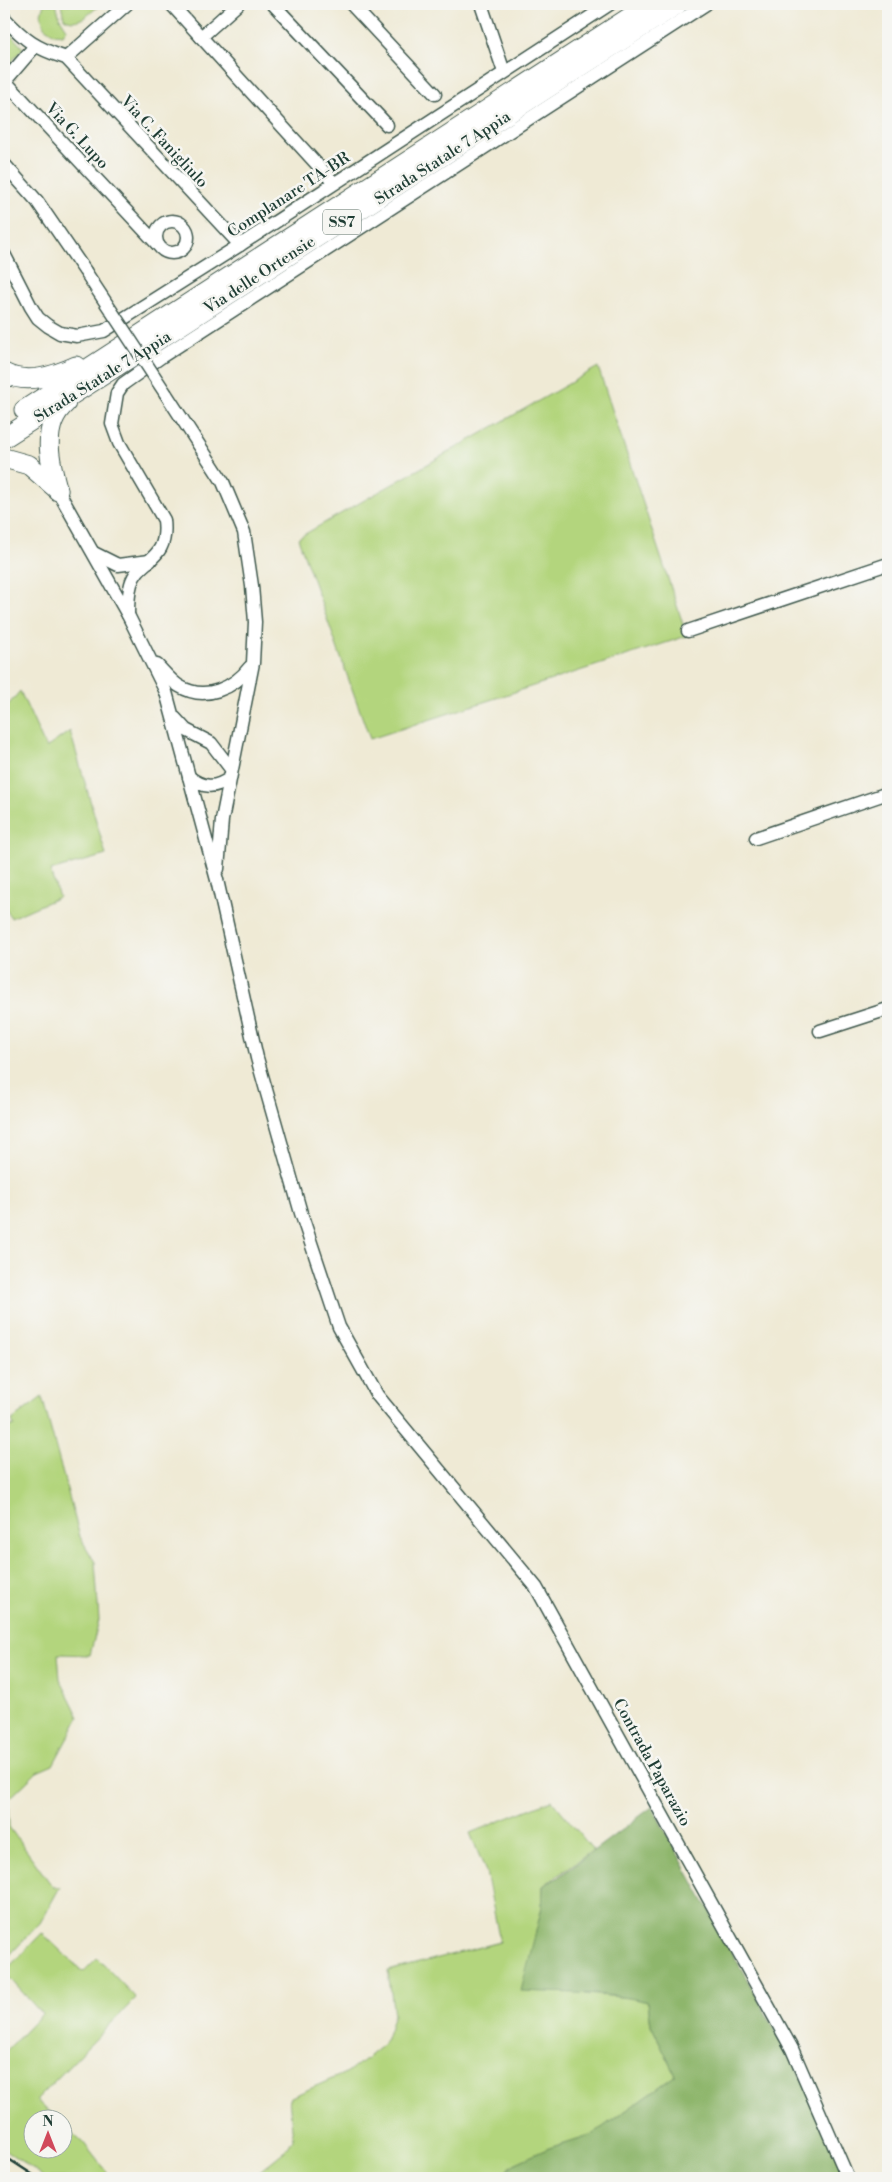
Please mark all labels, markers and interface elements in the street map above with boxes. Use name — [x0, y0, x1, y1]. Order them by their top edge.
street label: Via C. Fanigliulo — [116, 91, 212, 192]
street label: Via G. Lupo — [41, 97, 113, 173]
street label: Strada Statale 7 Appia — [371, 106, 515, 209]
street label: Complanare TA-BR — [224, 147, 354, 242]
road number: SS7 — [323, 210, 361, 234]
street label: Via delle Ortensie — [199, 231, 319, 319]
street label: Strada Statale 7 Appia — [30, 326, 176, 427]
street label: Contrada Paparazio — [609, 1695, 696, 1830]
north arrow — [22, 2110, 72, 2160]
text: N — [42, 2113, 54, 2131]

